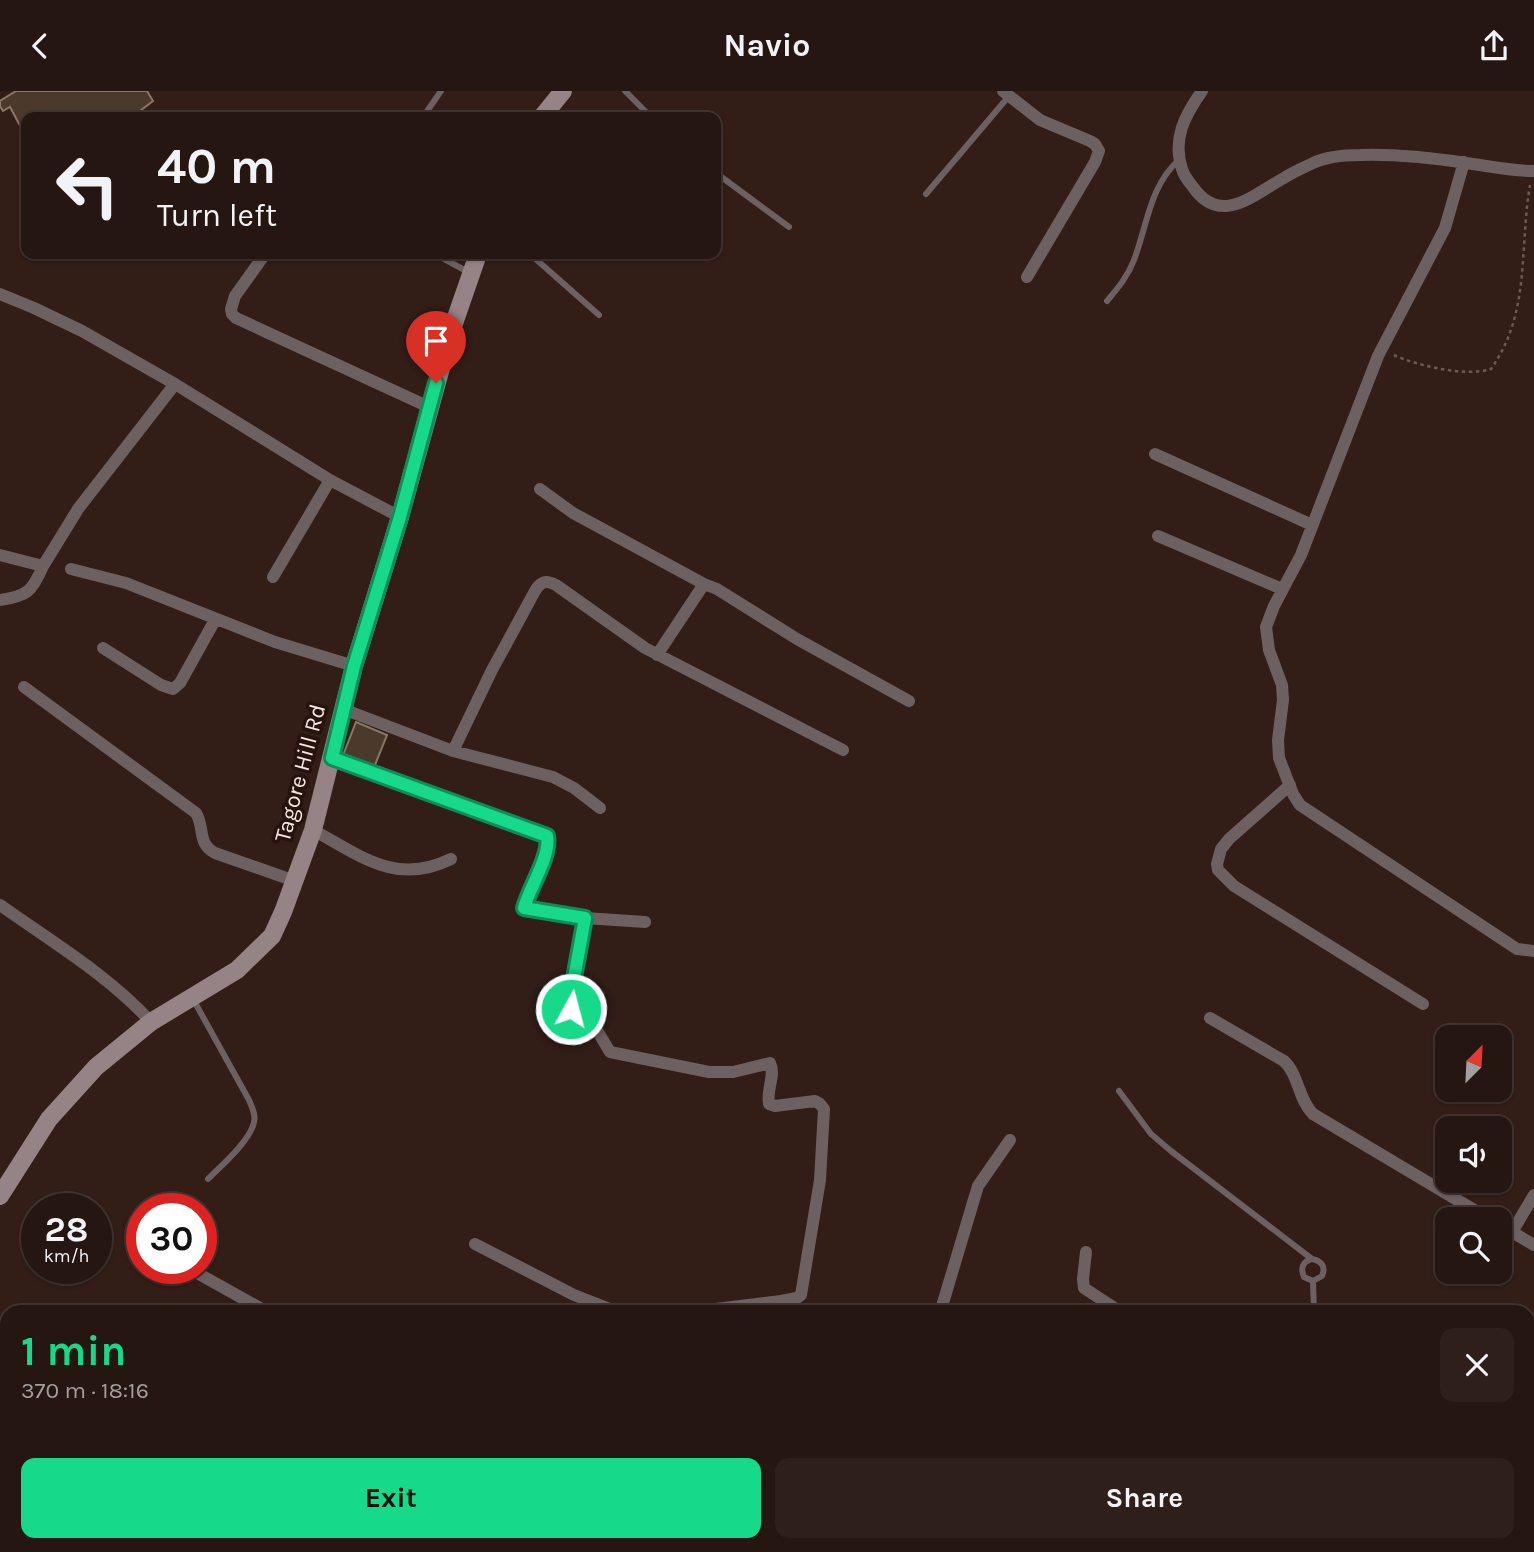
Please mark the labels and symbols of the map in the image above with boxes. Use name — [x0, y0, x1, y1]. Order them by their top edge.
pin — [406, 311, 466, 383]
street label: Tagore Hill Rd — [269, 701, 331, 845]
position arrow — [534, 972, 608, 1046]
north arrow — [1435, 1025, 1512, 1103]
speed limit sign: 30 — [126, 1193, 217, 1284]

